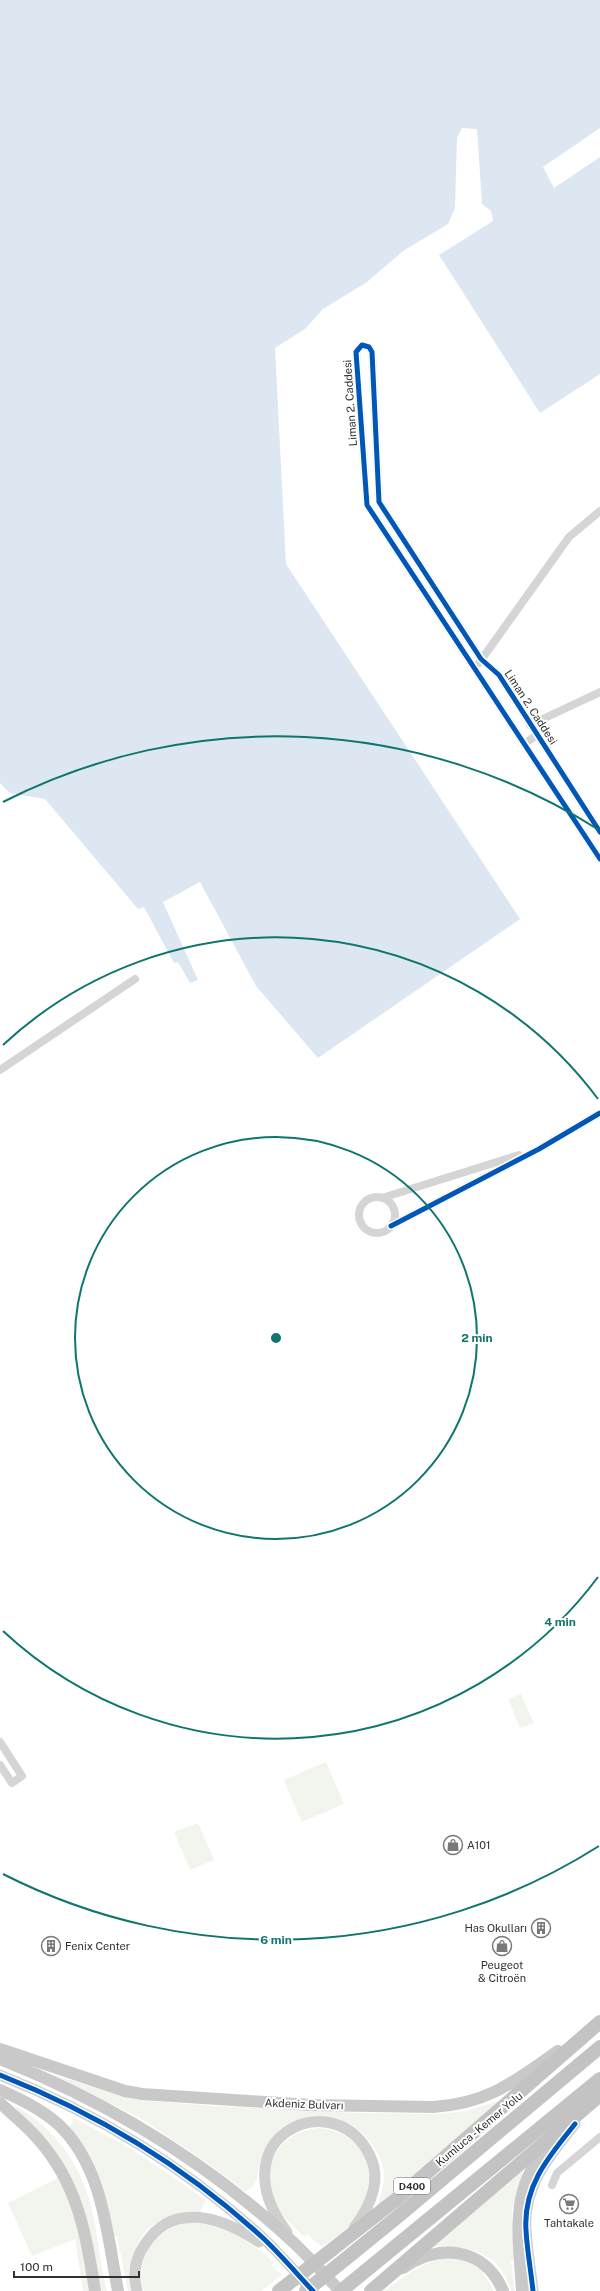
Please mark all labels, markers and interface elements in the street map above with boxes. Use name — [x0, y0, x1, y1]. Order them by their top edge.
street label: Liman 2. Caddesi — [341, 359, 359, 447]
street label: Liman 2. Caddesi — [502, 667, 560, 747]
centre of rings — [269, 1331, 283, 1345]
text: 2 min — [461, 1331, 493, 1345]
text: 4 min — [544, 1615, 576, 1629]
shop icon: A101 — [442, 1834, 464, 1856]
place label: A101 — [467, 1839, 491, 1851]
building icon: Has Okulları — [530, 1917, 552, 1939]
place label: Has Okulları — [464, 1922, 527, 1934]
text: 6 min — [260, 1933, 292, 1947]
building icon: Fenix Center — [40, 1935, 62, 1957]
shop icon: Peugeot & Citroën — [491, 1935, 513, 1957]
place label: Fenix Center — [65, 1940, 130, 1952]
place label: Peugeot & Citroën — [478, 1959, 526, 1984]
street label: Kumluca - Kemer Yolu — [433, 2089, 525, 2169]
street label: Akdeniz Bulvarı — [264, 2097, 344, 2111]
road number: D400 — [394, 2178, 430, 2194]
supermarket icon: Tahtakale — [558, 2193, 580, 2215]
place label: Tahtakale — [544, 2217, 594, 2229]
scale bar — [14, 2253, 139, 2279]
text: 100 m — [20, 2260, 53, 2274]

